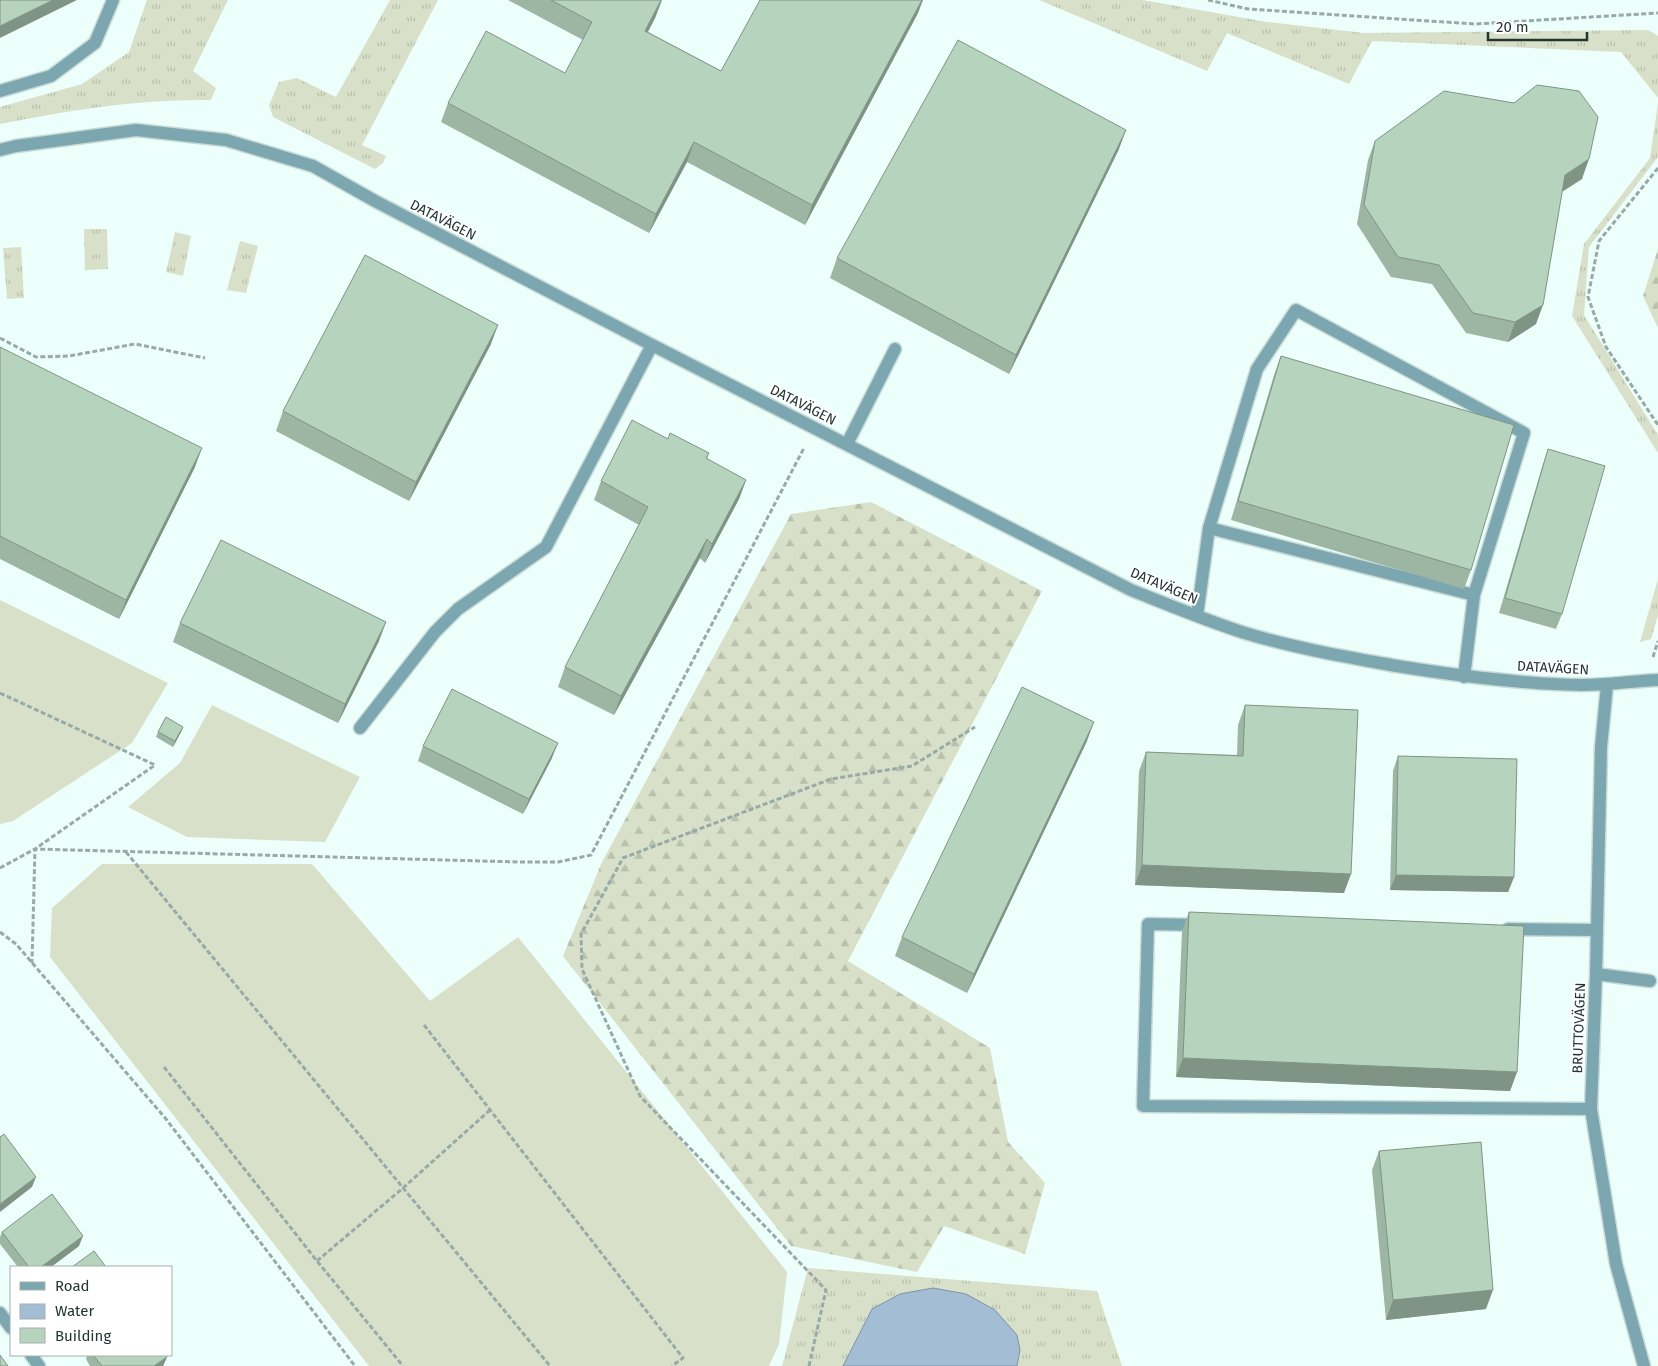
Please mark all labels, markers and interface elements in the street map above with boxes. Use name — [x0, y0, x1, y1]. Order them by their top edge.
scale bar — [1488, 10, 1587, 42]
text: 20 m — [1496, 18, 1529, 36]
street label: DATAVÄGEN — [407, 196, 479, 244]
street label: DATAVÄGEN — [767, 381, 839, 429]
street label: DATAVÄGEN — [1128, 564, 1200, 608]
street label: DATAVÄGEN — [1517, 658, 1589, 678]
street label: BRUTTOVÄGEN — [1569, 982, 1589, 1074]
legend — [10, 1266, 172, 1356]
text: Road — [55, 1277, 90, 1295]
text: Water — [55, 1302, 94, 1320]
text: Building — [55, 1327, 111, 1345]

